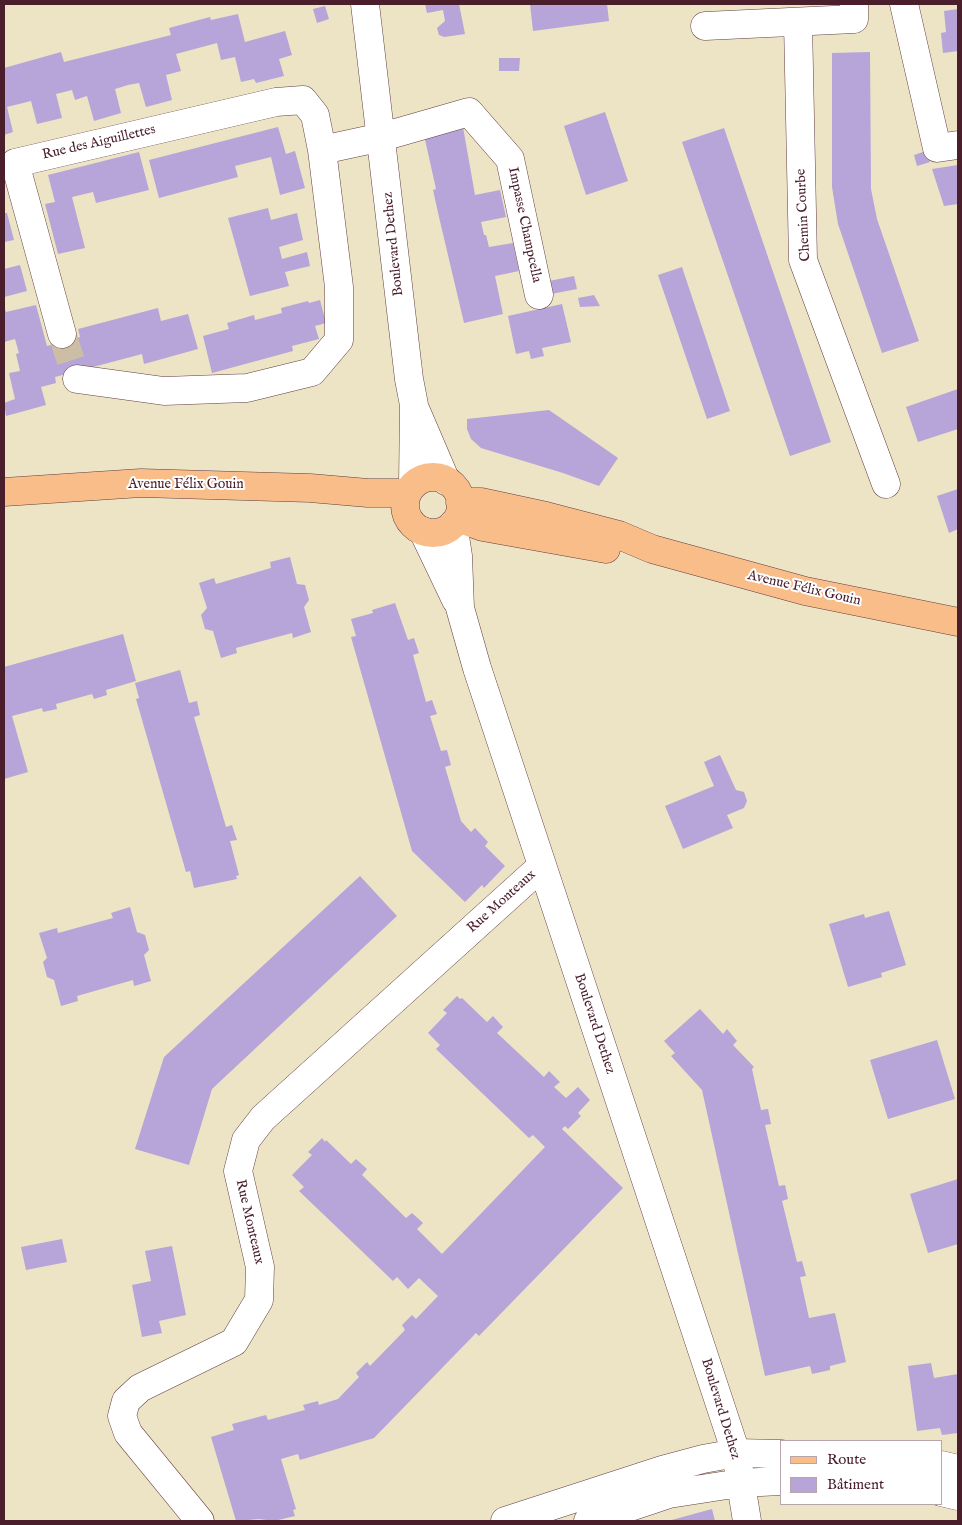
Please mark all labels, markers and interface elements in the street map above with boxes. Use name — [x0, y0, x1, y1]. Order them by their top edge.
street label: Rue des Aiguillettes — [41, 122, 157, 164]
street label: Impasse Champcella — [504, 166, 544, 284]
street label: Chemin Courbe — [793, 168, 815, 262]
street label: Boulevard Dethez — [380, 191, 408, 297]
street label: Avenue Félix Gouin — [128, 477, 244, 493]
street label: Avenue Félix Gouin — [746, 568, 862, 610]
street label: Rue Monteaux — [464, 867, 540, 937]
street label: Boulevard Dethez — [570, 972, 618, 1076]
street label: Rue Monteaux — [231, 1178, 267, 1266]
street label: Boulevard Dethez — [697, 1356, 743, 1462]
legend — [780, 1440, 942, 1505]
text: Route — [827, 1450, 866, 1469]
text: Bâtiment — [827, 1475, 884, 1494]

